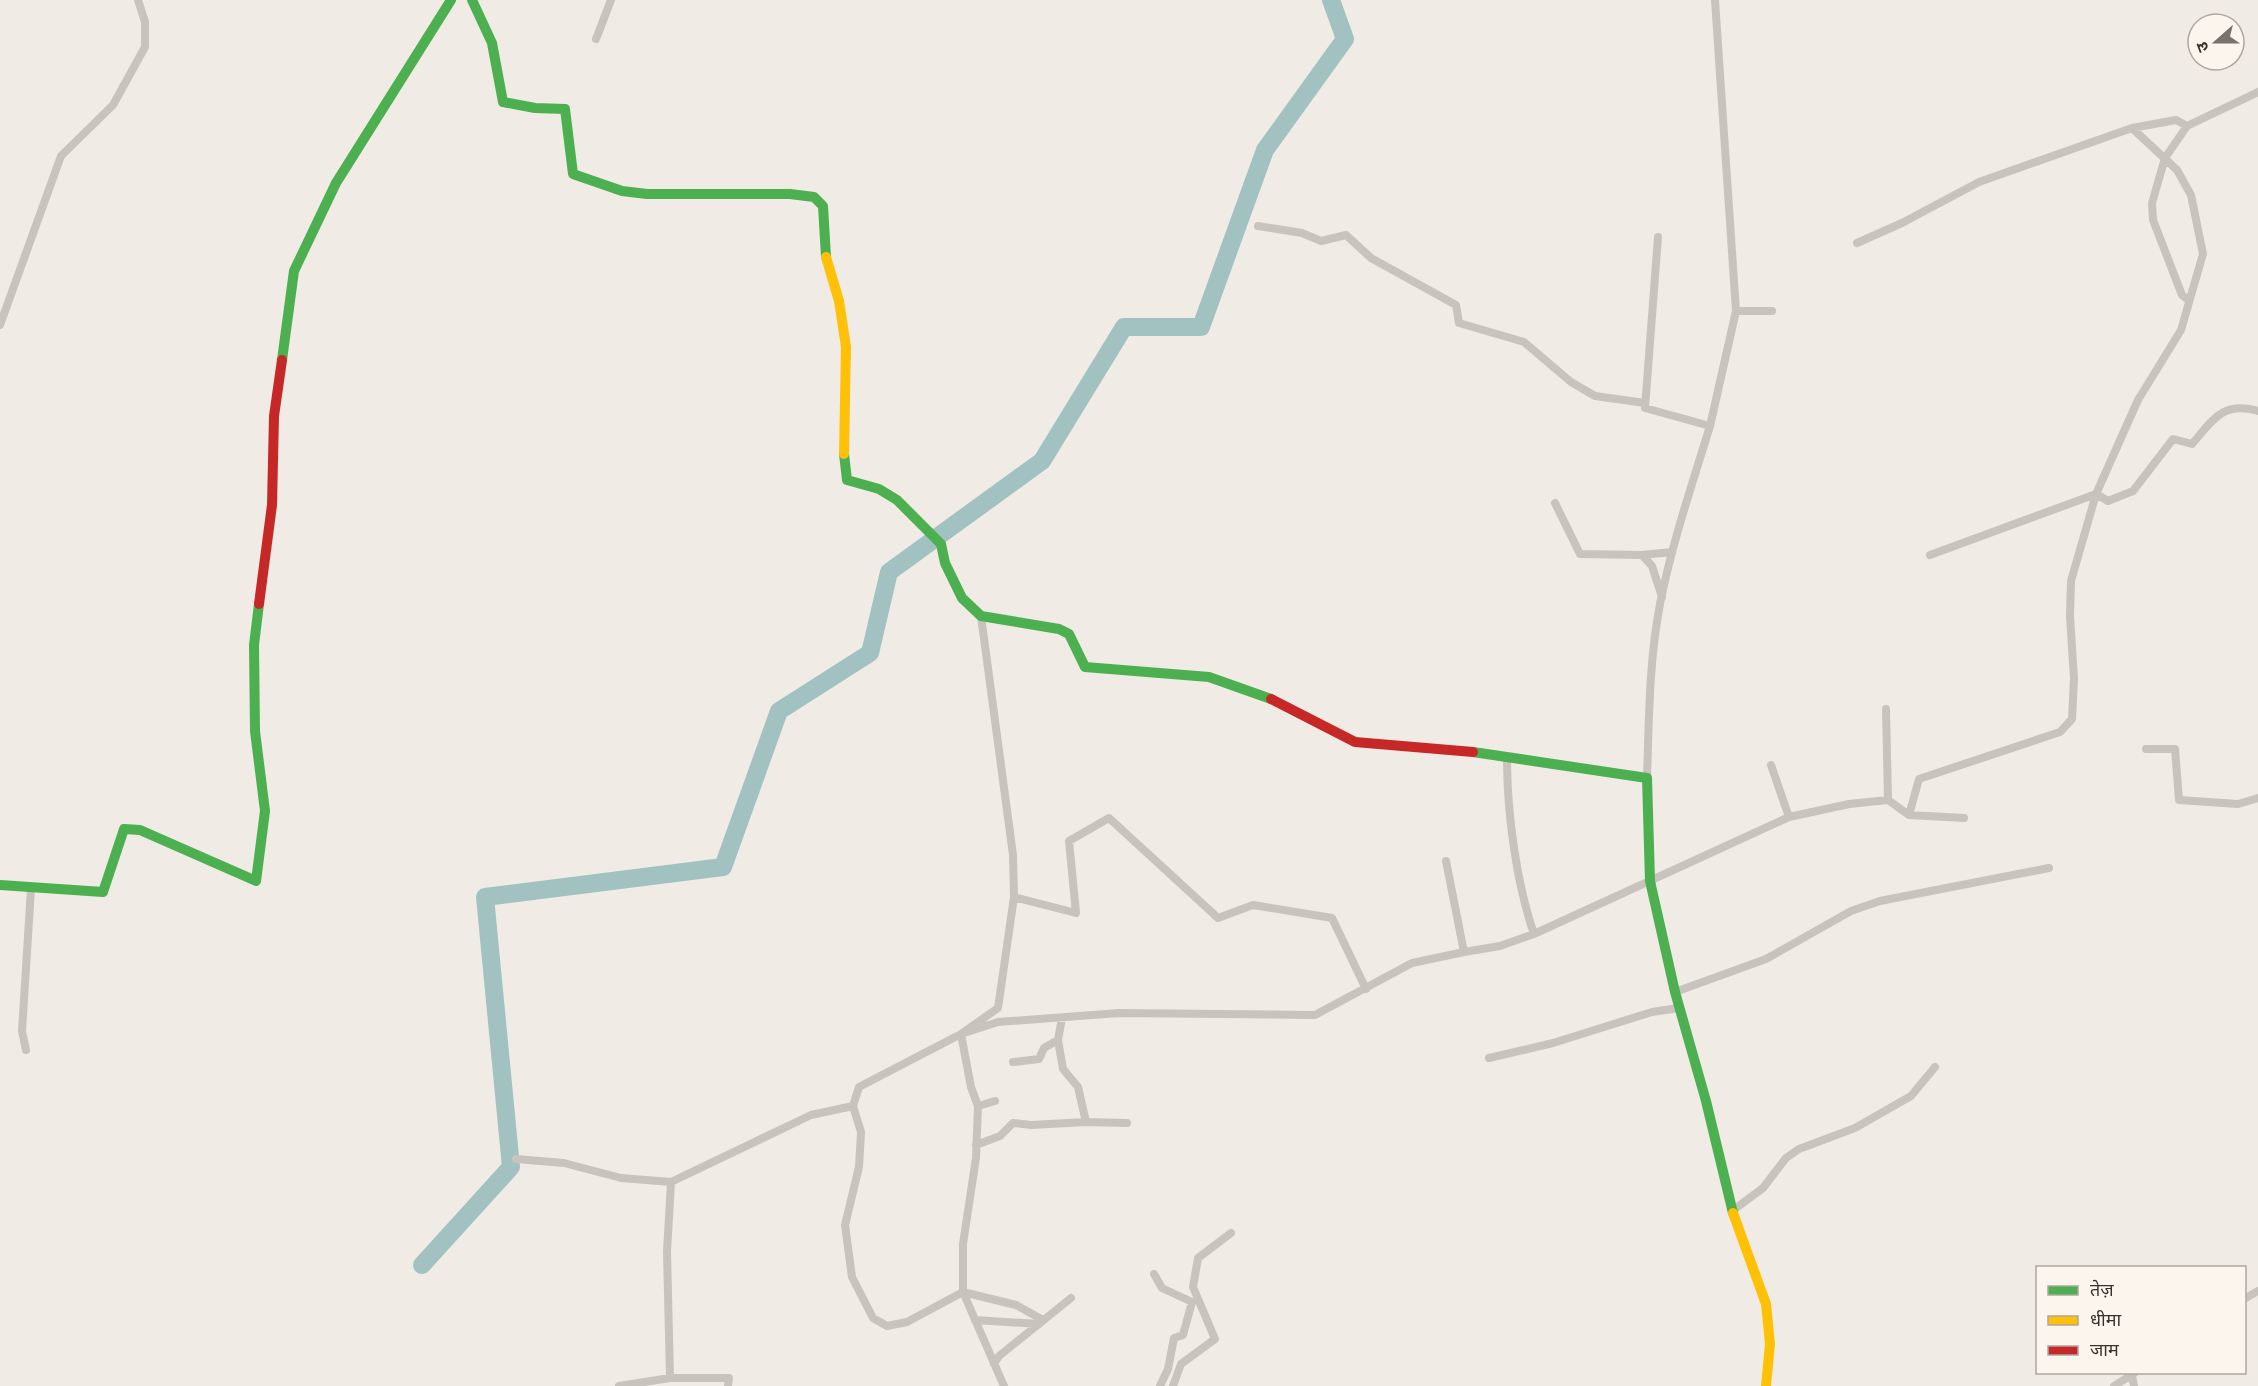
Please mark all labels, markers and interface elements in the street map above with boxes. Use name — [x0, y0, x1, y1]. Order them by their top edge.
north arrow — [2186, 12, 2246, 72]
text: उ — [2189, 38, 2215, 56]
legend — [2036, 1266, 2246, 1374]
text: तेज़ — [2090, 1276, 2114, 1303]
text: धीमा — [2090, 1306, 2121, 1333]
text: जाम — [2090, 1336, 2120, 1363]

